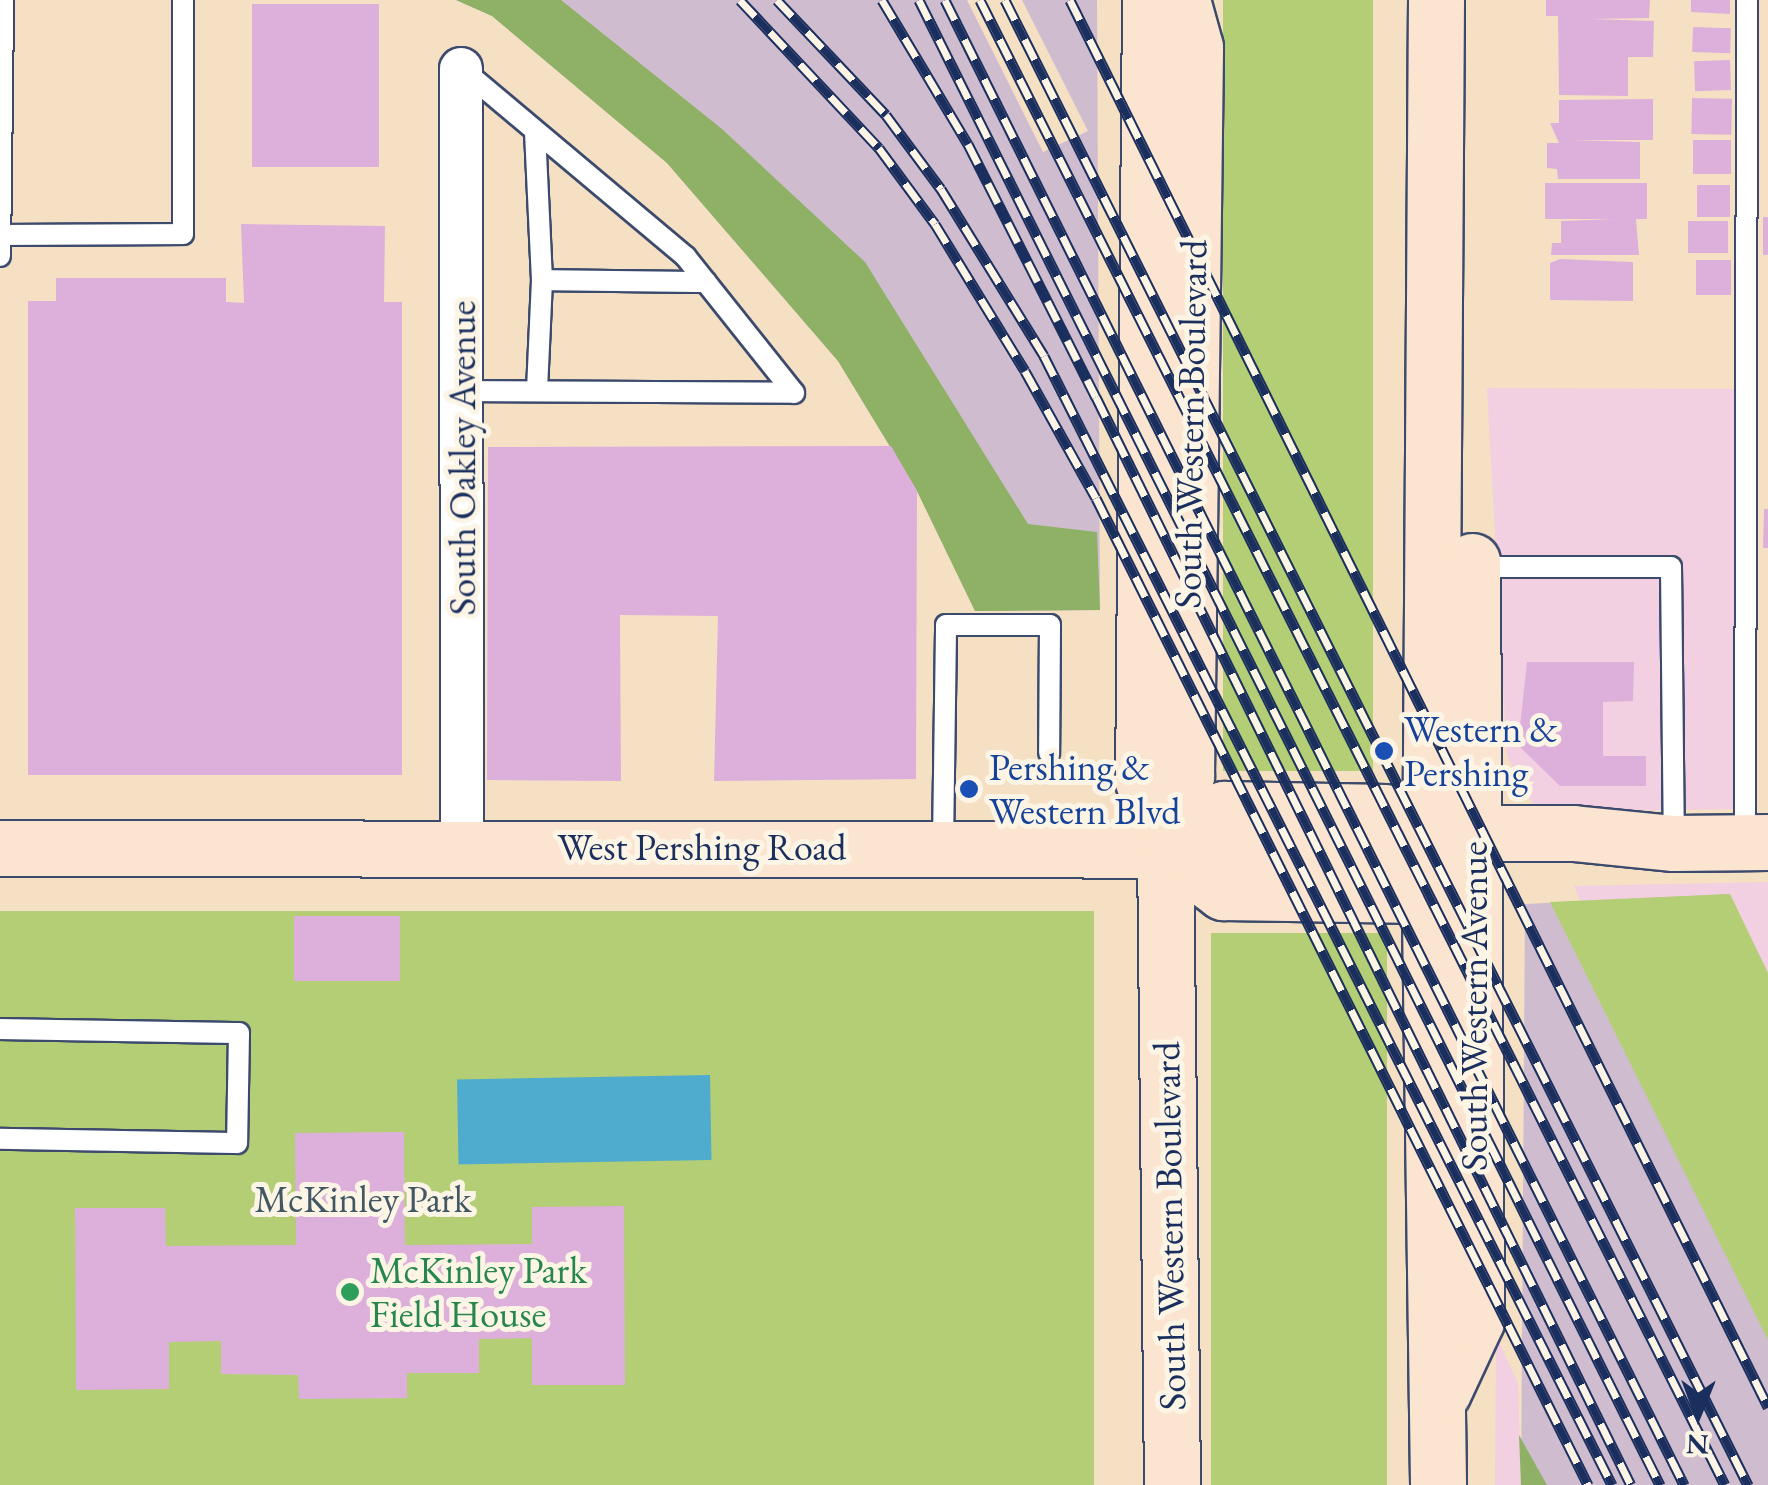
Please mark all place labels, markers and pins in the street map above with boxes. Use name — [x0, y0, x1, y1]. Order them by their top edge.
place label: Western & Pershing — [1404, 706, 1558, 796]
marker: Western & Pershing — [1373, 740, 1395, 762]
place label: Pershing & Western Blvd — [989, 744, 1181, 834]
marker: Pershing & Western Blvd — [958, 778, 980, 800]
place label: McKinley Park Field House — [370, 1247, 587, 1336]
marker: McKinley Park Field House — [339, 1281, 361, 1303]

